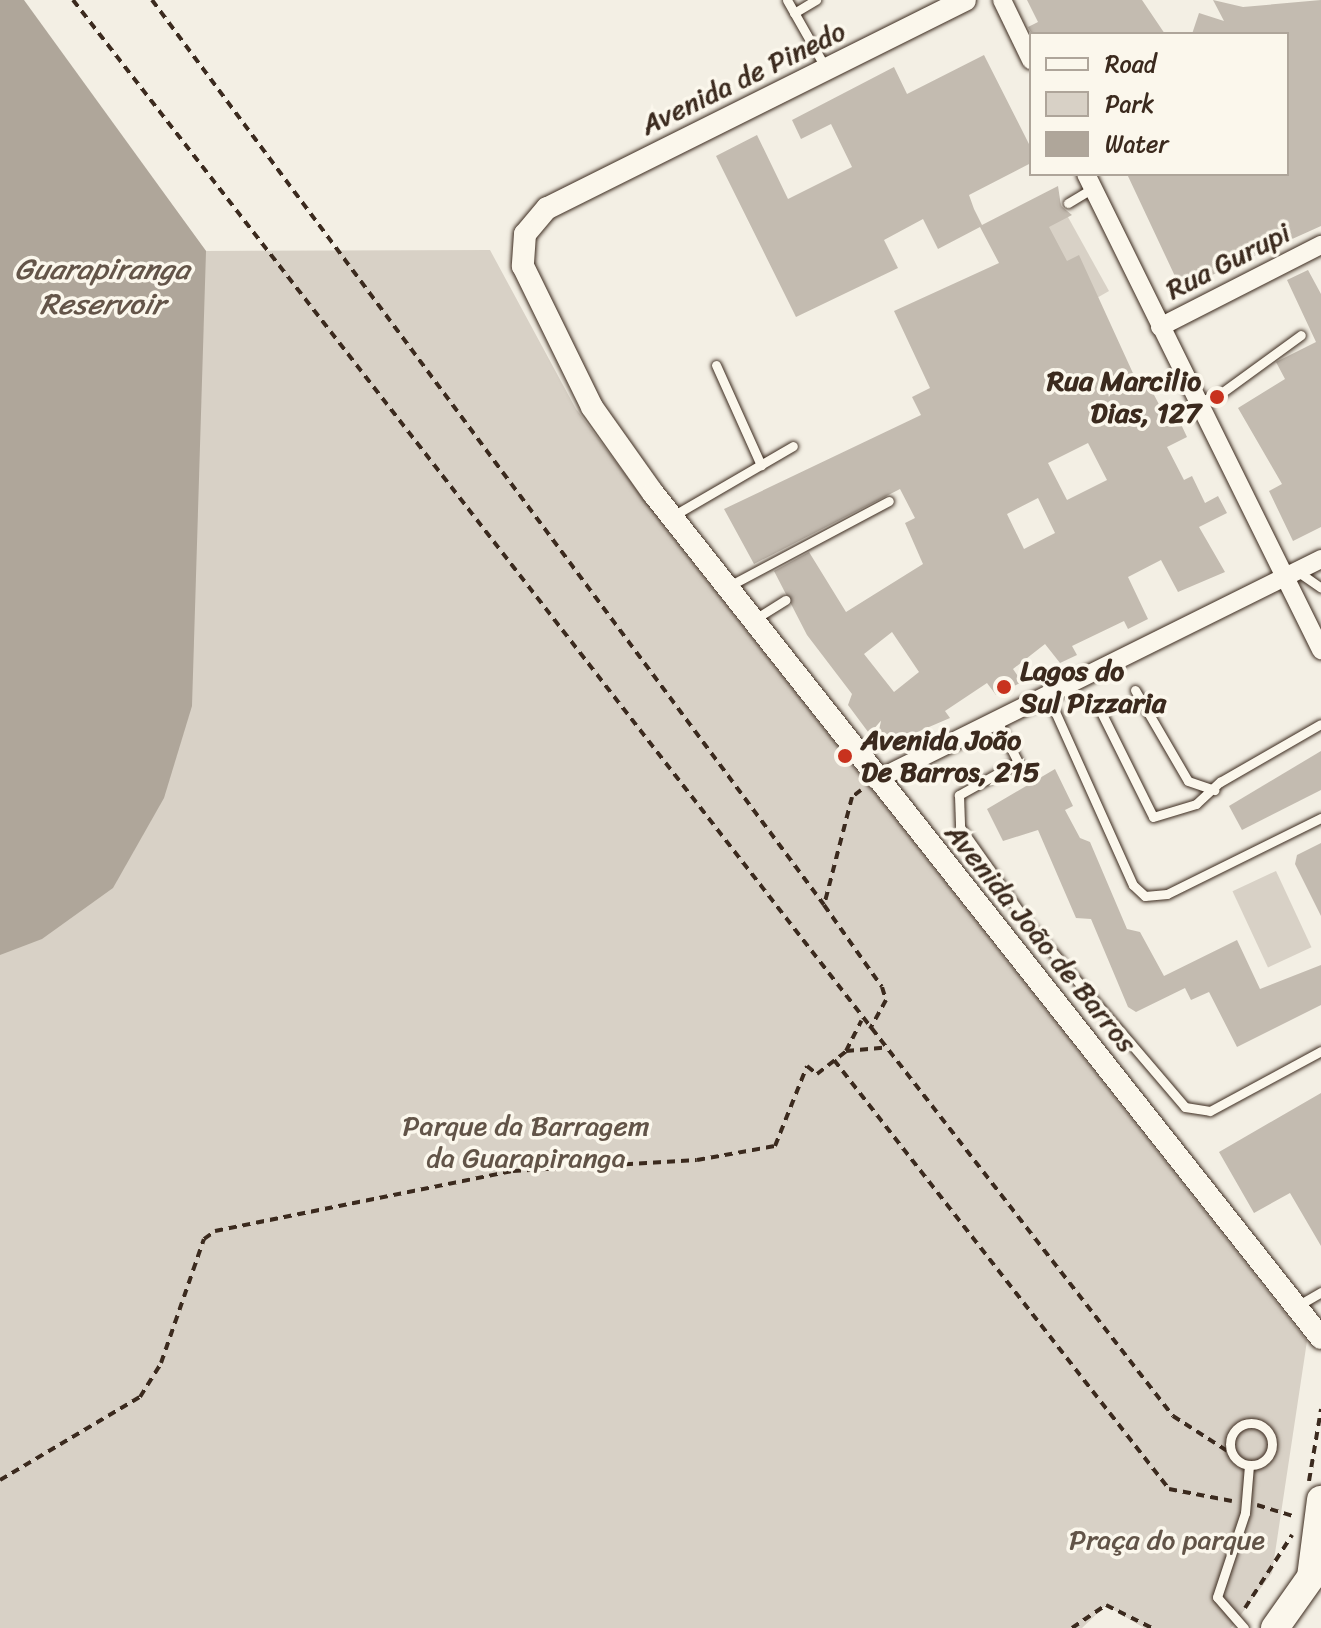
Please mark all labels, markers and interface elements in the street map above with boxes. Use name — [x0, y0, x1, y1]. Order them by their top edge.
street label: Avenida de Pinedo — [635, 14, 851, 142]
legend — [1029, 32, 1289, 176]
text: Road — [1105, 43, 1156, 85]
text: Park — [1105, 83, 1154, 125]
text: Water — [1105, 123, 1168, 165]
street label: Rua Gurupi — [1160, 215, 1296, 307]
water label: Guarapiranga Reservoir — [14, 251, 190, 322]
place label: Rua Marcilio Dias, 127 — [1048, 364, 1201, 430]
marker: Rua Marcilio Dias, 127 — [1208, 388, 1226, 406]
place label: Lagos do Sul Pizzaria — [1020, 654, 1166, 720]
marker: Lagos do Sul Pizzaria — [995, 678, 1013, 696]
place label: Avenida João De Barros, 215 — [861, 723, 1040, 789]
marker: Avenida João De Barros, 215 — [836, 747, 854, 765]
street label: Avenida João de Barros — [938, 817, 1144, 1059]
park label: Parque da Barragem da Guarapiranga — [403, 1109, 649, 1175]
park label: Praça do parque — [1069, 1523, 1265, 1557]

